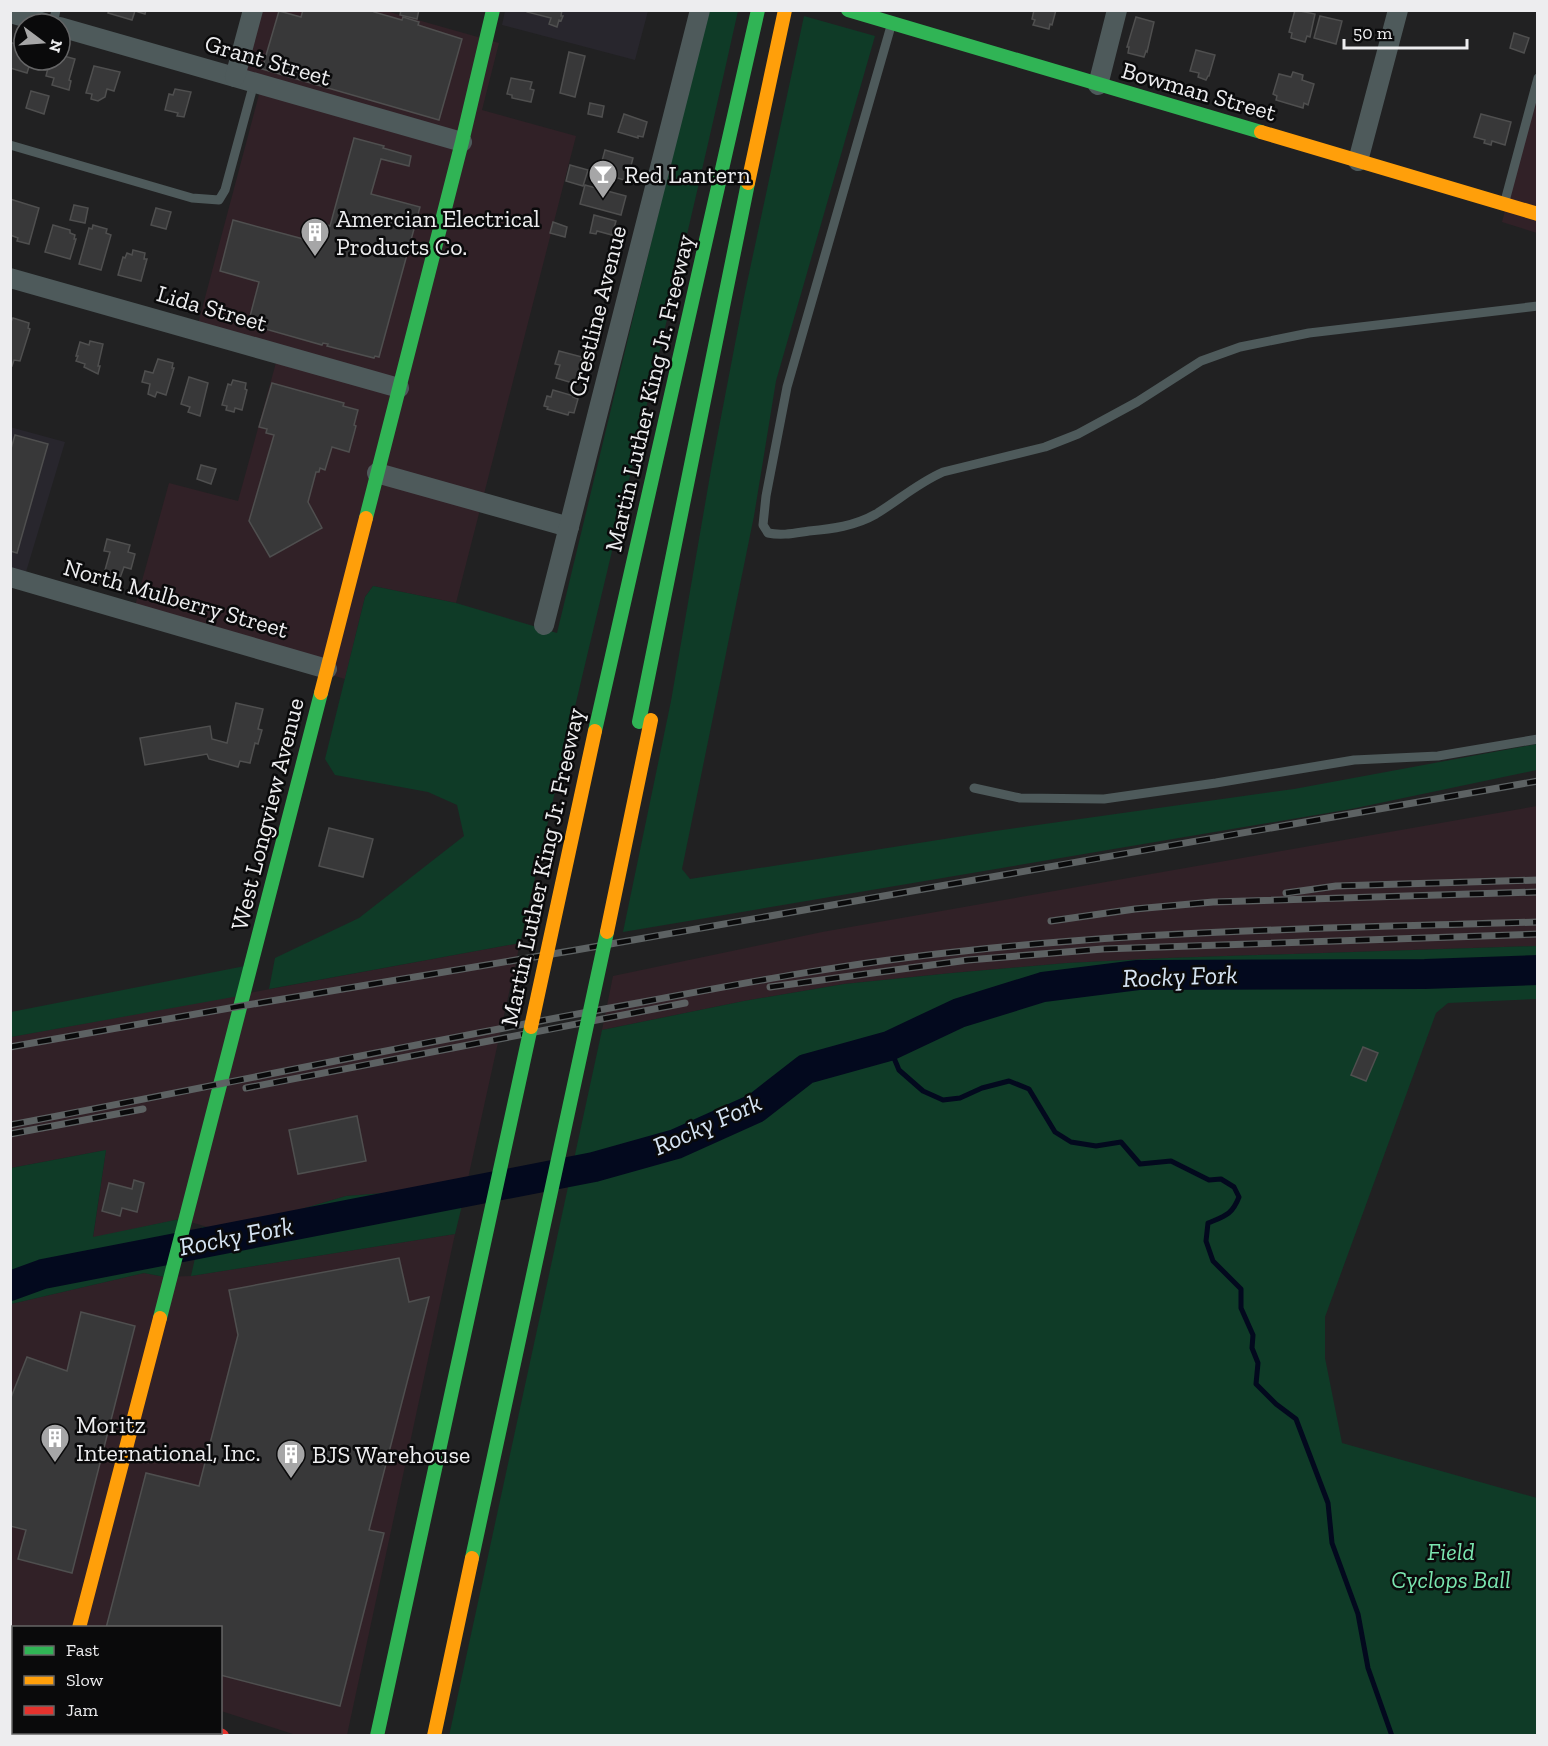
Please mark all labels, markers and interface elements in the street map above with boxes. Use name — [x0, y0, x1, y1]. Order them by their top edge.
north arrow — [12, 12, 72, 72]
scale bar — [1344, 12, 1467, 50]
text: 50 m — [1353, 22, 1393, 44]
street label: Grant Street — [202, 28, 334, 92]
text: N — [45, 38, 67, 54]
street label: Bowman Street — [1118, 55, 1280, 127]
bar icon: Red Lantern — [587, 158, 619, 200]
place label: Red Lantern — [624, 160, 751, 189]
place label: Amercian Electrical Products Co. — [336, 204, 540, 261]
building icon: Amercian Electrical Products Co. — [299, 216, 331, 258]
street label: Crestline Avenue — [562, 223, 632, 399]
street label: Martin Luther King Jr. Freeway — [598, 231, 700, 554]
street label: Lida Street — [154, 278, 271, 338]
street label: North Mulberry Street — [60, 552, 292, 644]
street label: West Longview Avenue — [224, 695, 310, 933]
street label: Martin Luther King Jr. Freeway — [494, 705, 590, 1029]
water label: Rocky Fork — [1122, 958, 1238, 994]
water label: Rocky Fork — [648, 1086, 766, 1162]
water label: Rocky Fork — [176, 1209, 296, 1263]
place label: Moritz International, Inc. — [76, 1410, 261, 1467]
building icon: Moritz International, Inc. — [39, 1422, 71, 1464]
building icon: BJS Warehouse — [275, 1438, 307, 1480]
place label: BJS Warehouse — [312, 1440, 470, 1469]
park label: Field Cyclops Ball — [1391, 1537, 1511, 1594]
legend — [12, 1626, 222, 1734]
text: Fast — [66, 1639, 99, 1661]
text: Slow — [66, 1669, 103, 1691]
text: Jam — [66, 1699, 98, 1721]

